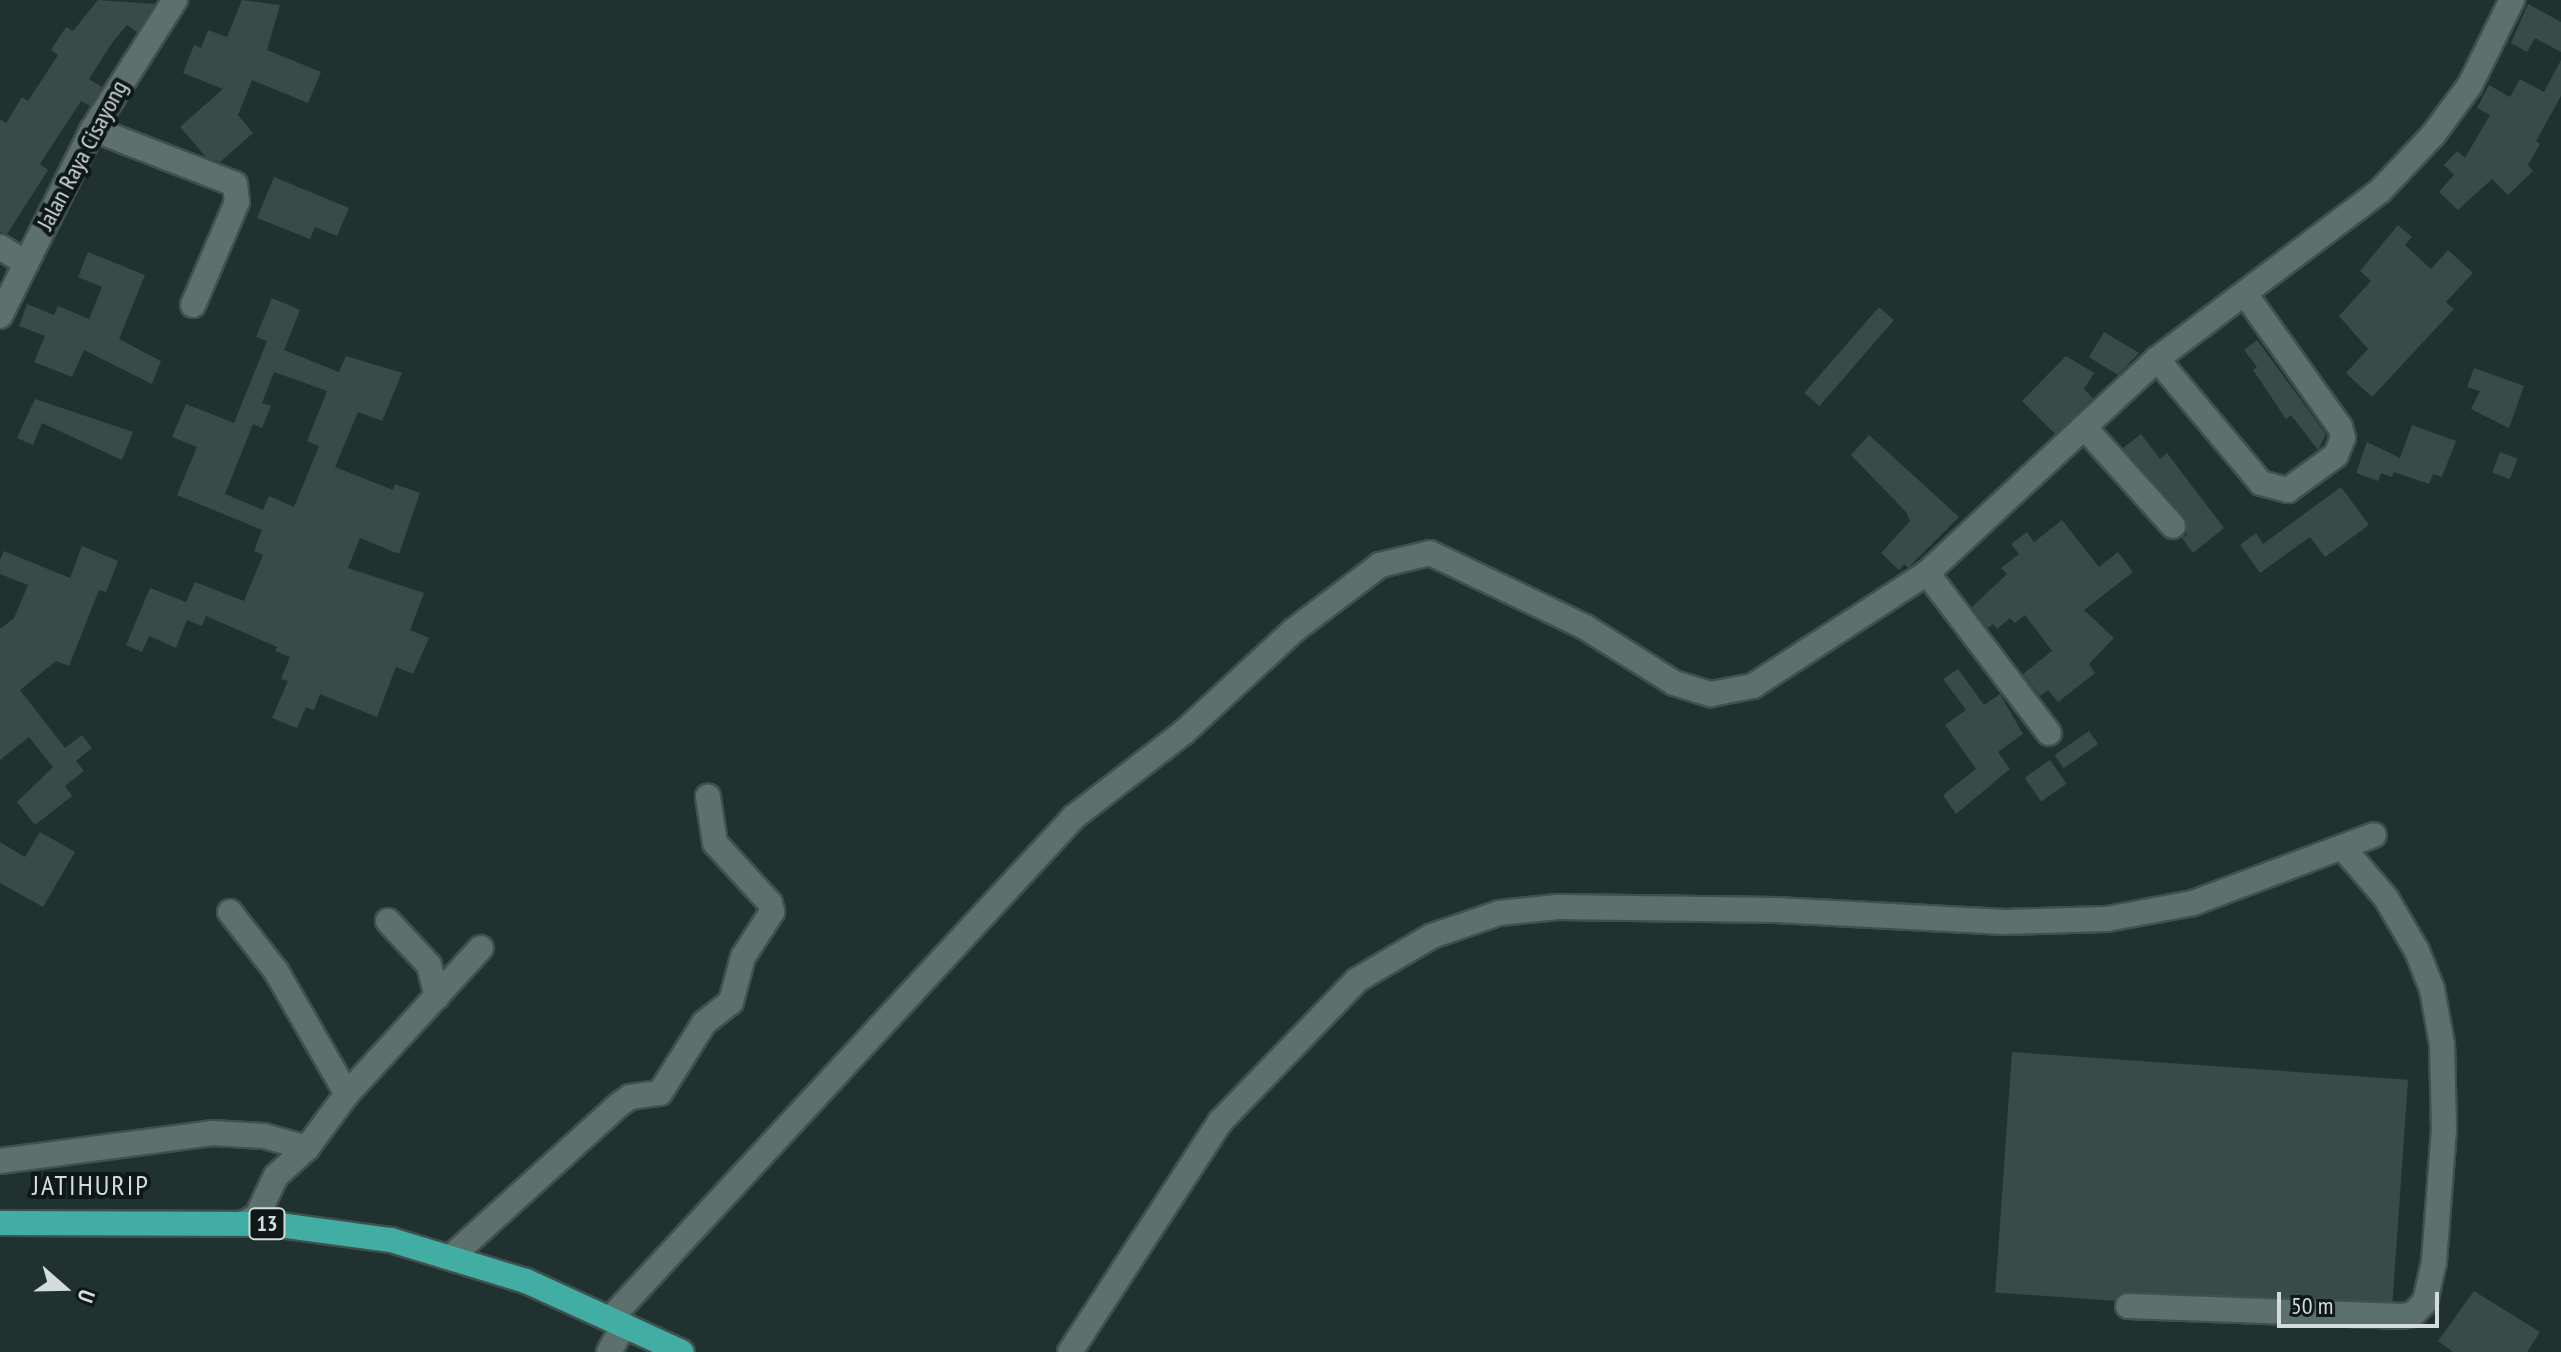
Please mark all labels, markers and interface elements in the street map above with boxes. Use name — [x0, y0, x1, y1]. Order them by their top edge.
street label: Jalan Raya Cisayong — [30, 75, 134, 235]
district label: JATIHURIP — [32, 1168, 150, 1202]
road number: 13 — [247, 1206, 287, 1242]
north arrow — [24, 1248, 104, 1328]
scale bar — [2281, 1276, 2443, 1326]
text: U — [71, 1286, 102, 1306]
text: 50 m — [2291, 1290, 2333, 1321]

